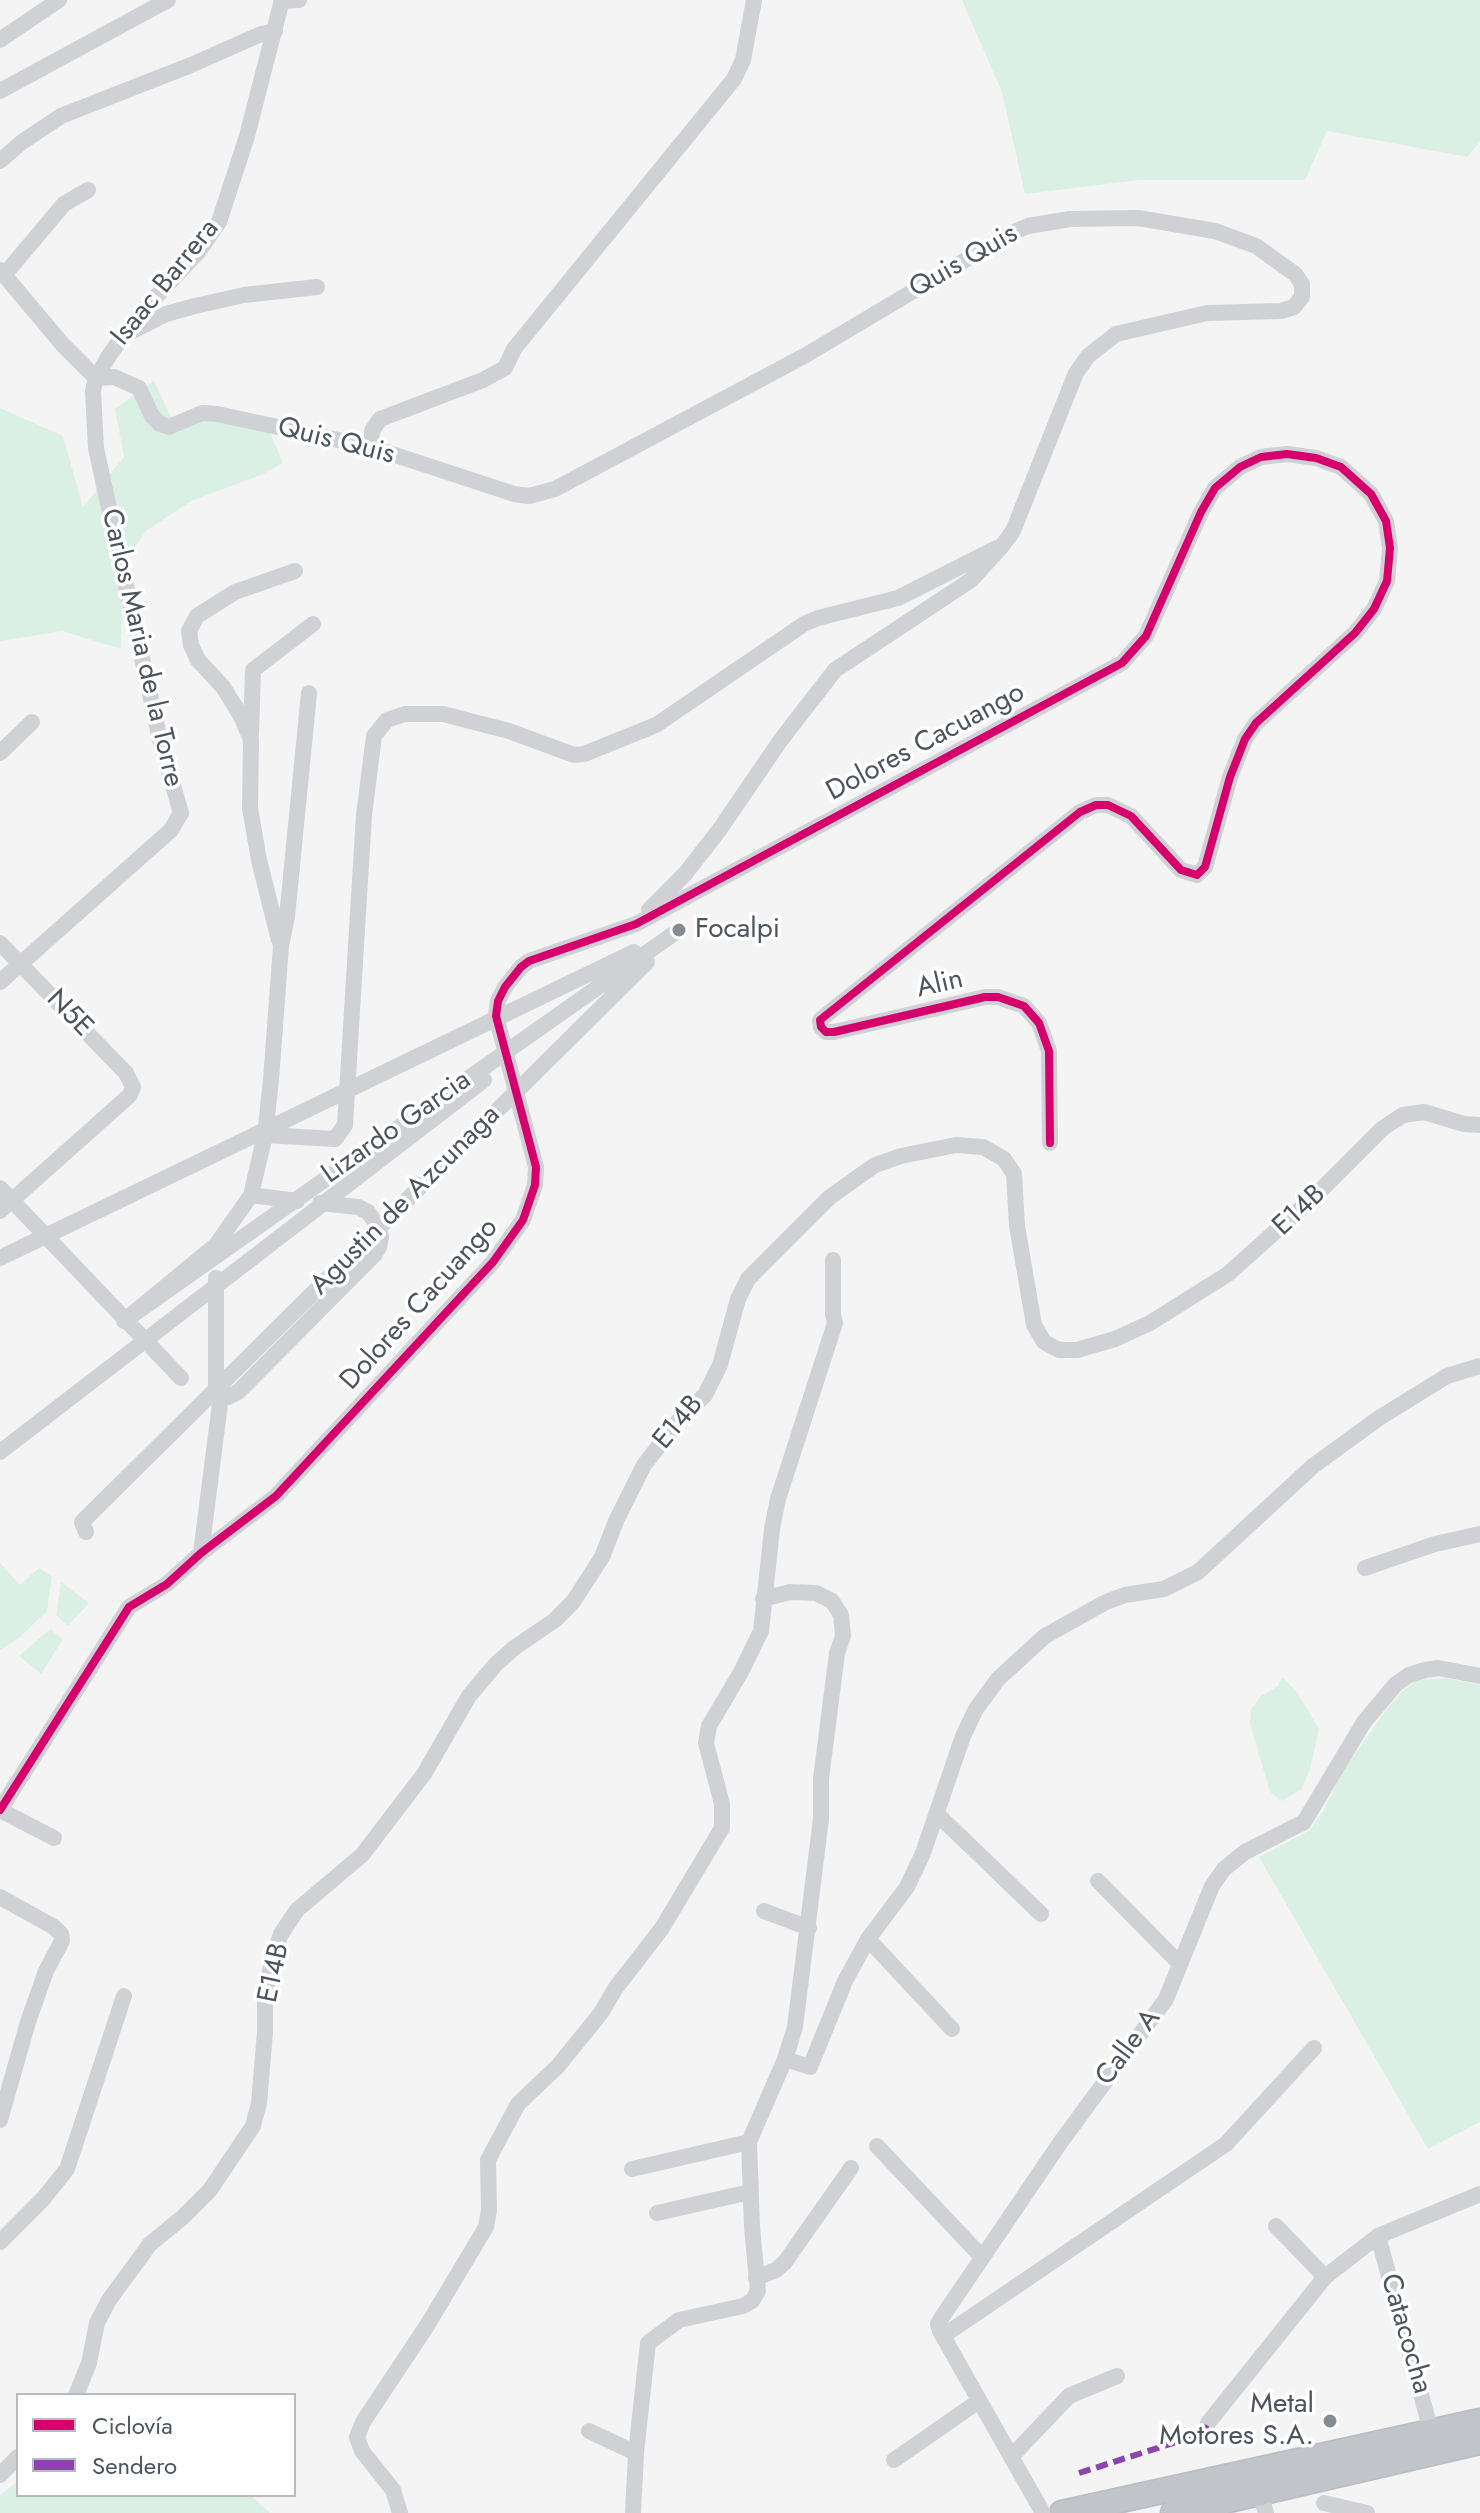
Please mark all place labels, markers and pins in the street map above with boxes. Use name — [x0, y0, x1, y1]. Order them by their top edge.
place label: Focalpi — [695, 913, 780, 947]
marker: Focalpi — [670, 921, 688, 939]
place label: Metal Motores S.A. — [1159, 2388, 1314, 2454]
marker: Metal Motores S.A. — [1321, 2412, 1339, 2430]

